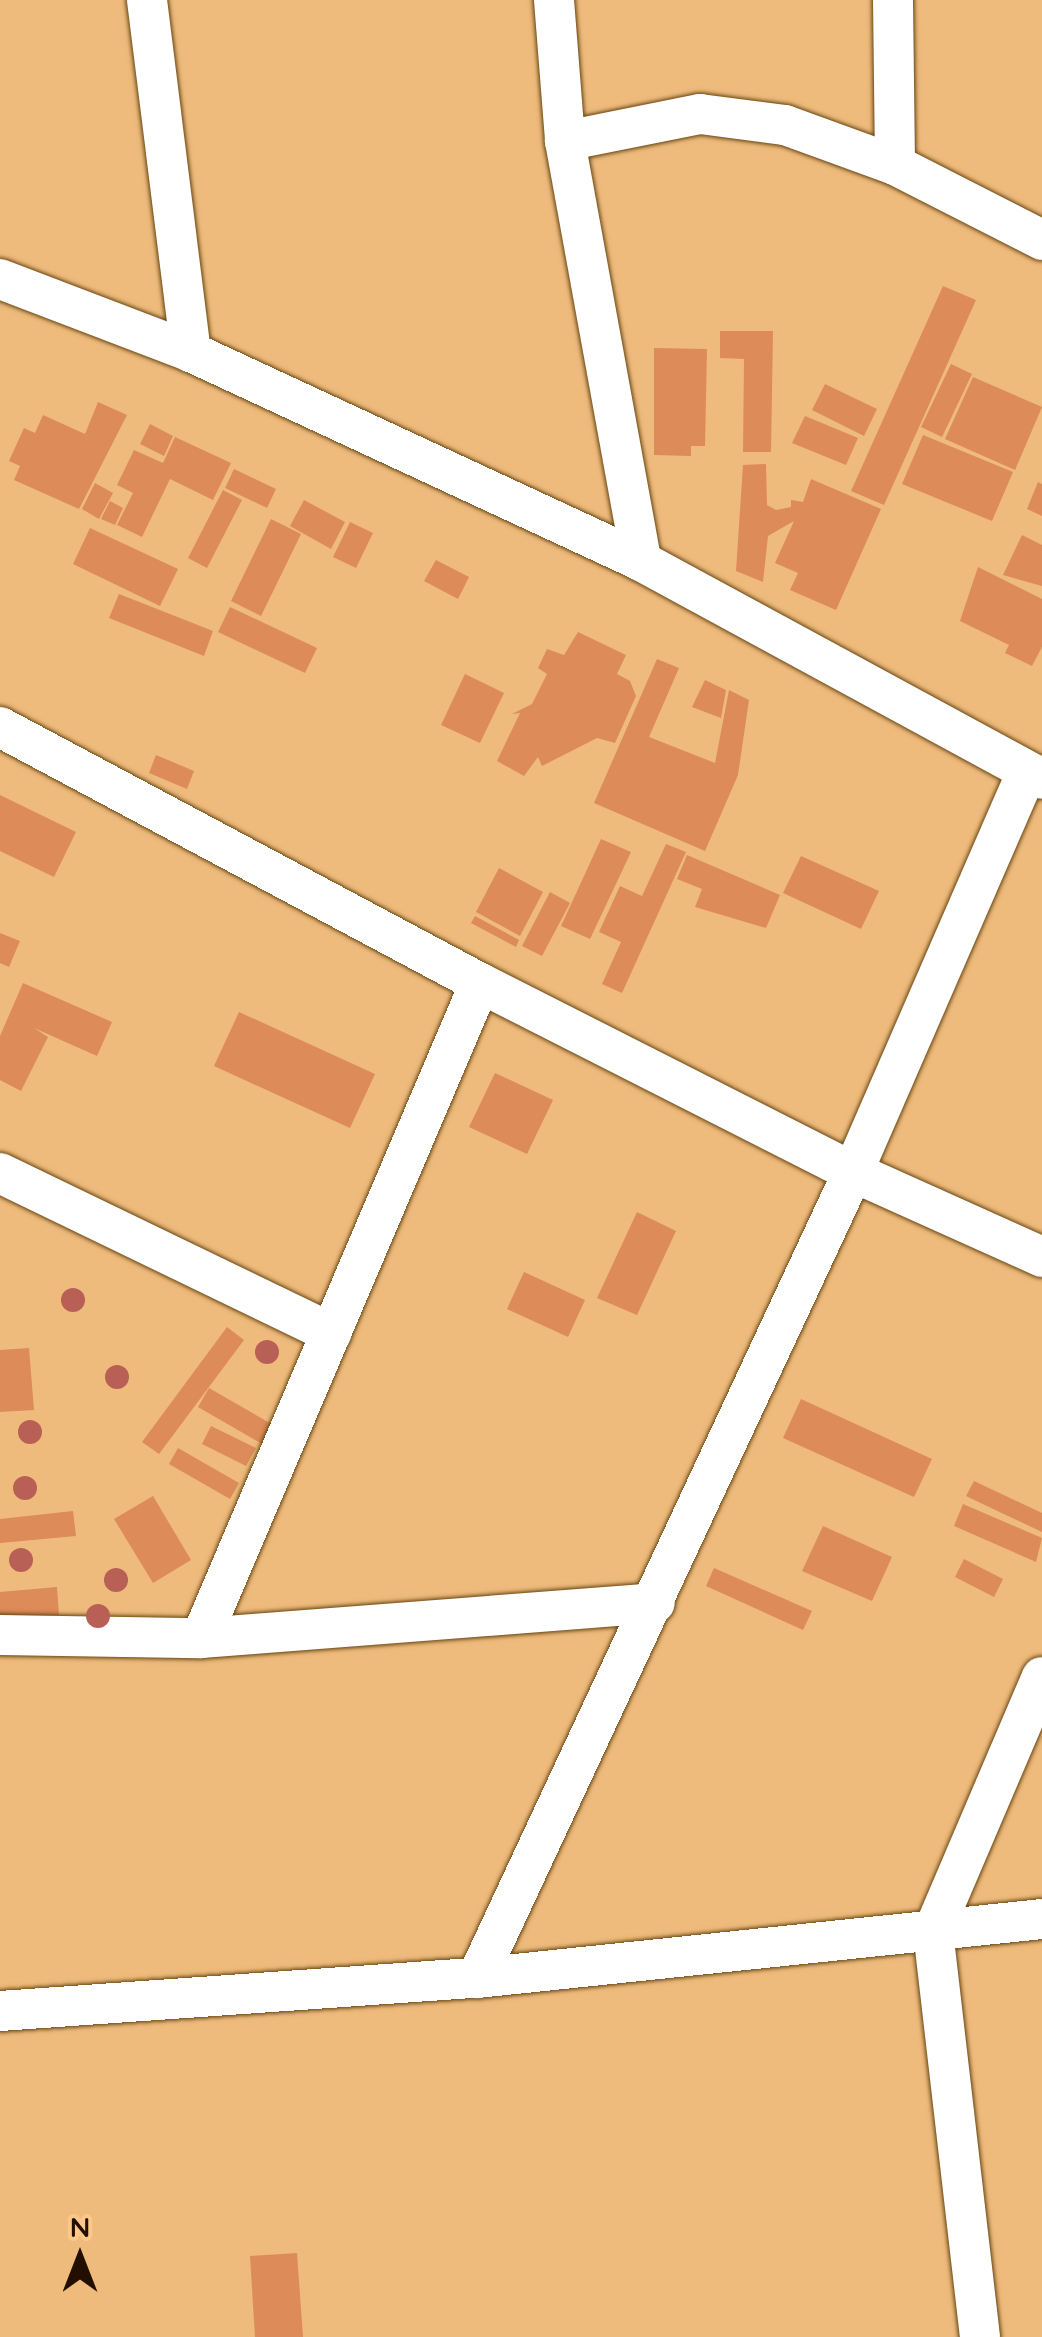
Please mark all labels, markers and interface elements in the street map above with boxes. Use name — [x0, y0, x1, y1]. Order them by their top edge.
north arrow — [30, 2207, 130, 2307]
text: N — [70, 2209, 90, 2244]

